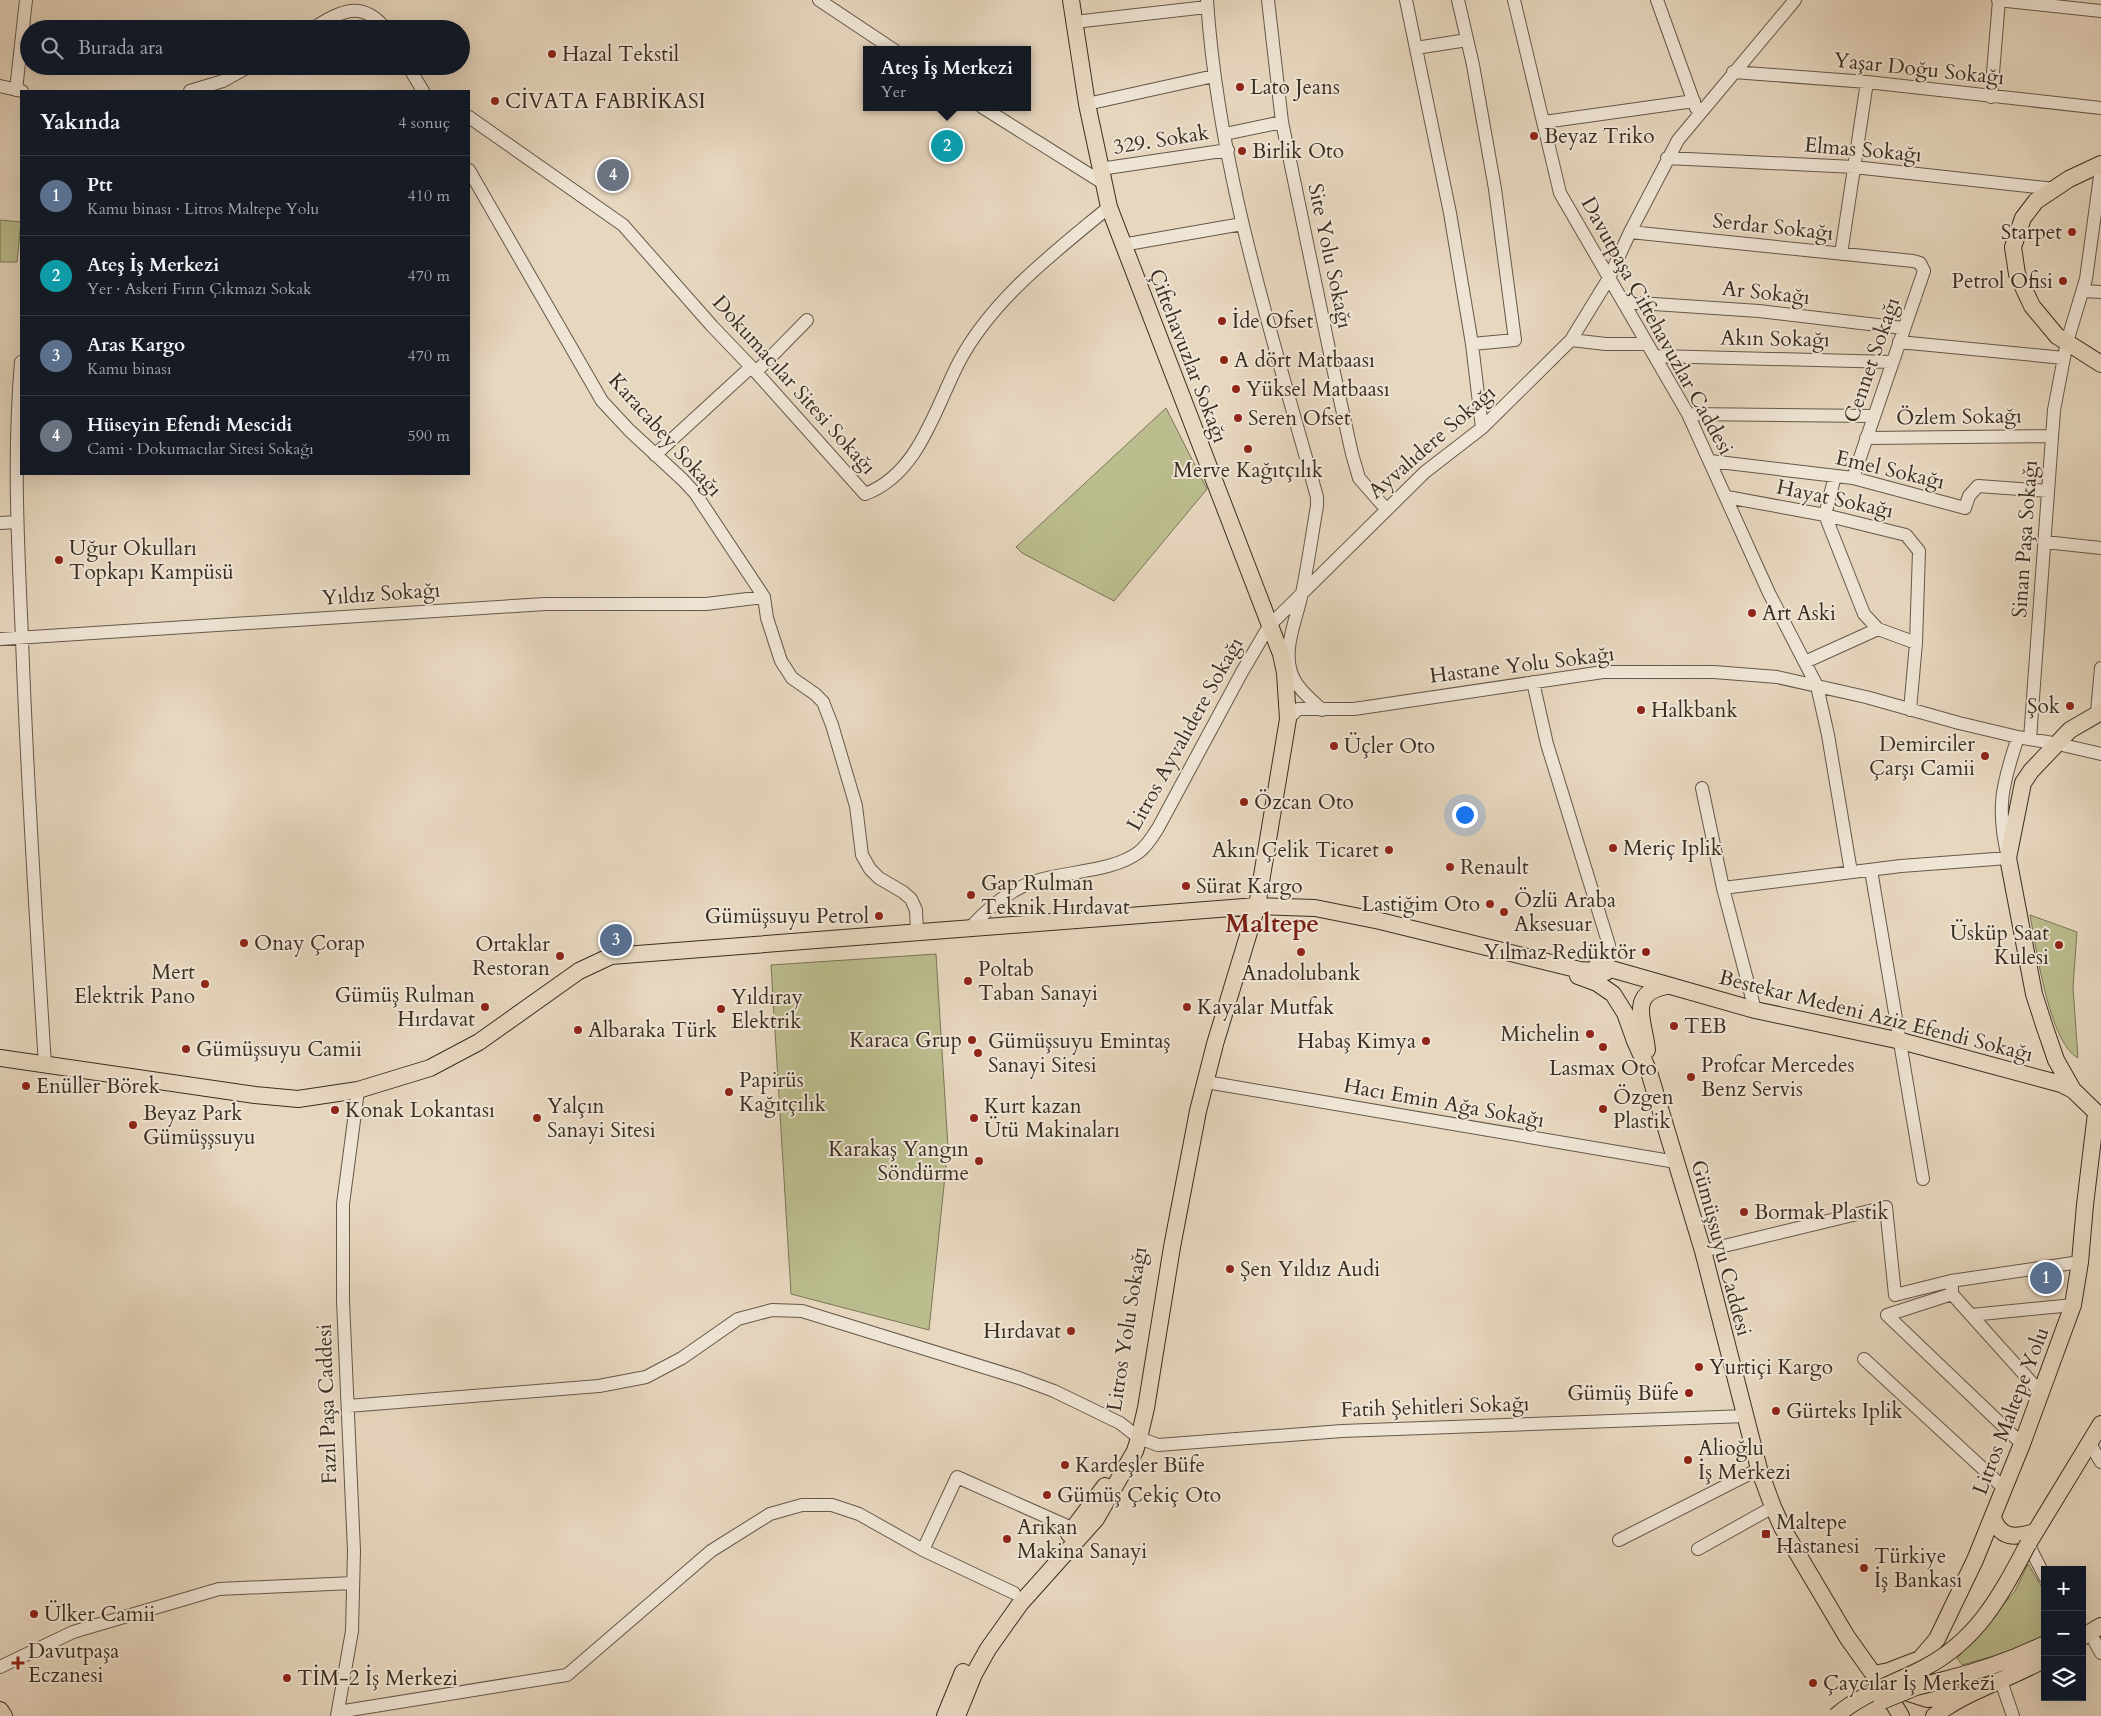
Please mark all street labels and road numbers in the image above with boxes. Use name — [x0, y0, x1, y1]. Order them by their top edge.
street label: Yaşar Doğu Sokağı — [1832, 46, 2006, 92]
street label: 329. Sokak — [1111, 118, 1212, 162]
street label: Elmas Sokağı — [1803, 130, 1923, 170]
street label: Site Yolu Sokağı — [1300, 181, 1360, 331]
street label: Davutpaşa Çiftehavuzlar Caddesi — [1574, 192, 1740, 460]
street label: Serdar Sokağı — [1711, 206, 1835, 248]
street label: Çiftehavuzlar Sokağı — [1141, 265, 1235, 447]
street label: Ar Sokağı — [1721, 274, 1811, 312]
street label: Dokumacılar Sitesi Sokağı — [706, 289, 883, 481]
street label: Cennet Sokağı — [1837, 293, 1907, 427]
street label: Akın Sokağı — [1720, 324, 1830, 354]
street label: Karacabey Sokağı — [602, 367, 729, 503]
street label: Ayvalıdere Sokağı — [1362, 378, 1502, 506]
street label: Özlem Sokağı — [1896, 401, 2022, 433]
street label: Emel Sokağı — [1833, 443, 1947, 497]
street label: Sinan Paşa Sokağı — [2005, 459, 2045, 619]
street label: Hayat Sokağı — [1774, 472, 1896, 526]
street label: Yıldız Sokağı — [321, 575, 441, 613]
street label: Litros Ayvalıdere Sokağı — [1120, 632, 1250, 836]
street label: Hastane Yolu Sokağı — [1428, 639, 1616, 691]
street label: Bestekar Medeni Aziz Efendi Sokağı — [1716, 963, 2036, 1069]
street label: Hacı Emin Ağa Sokağı — [1341, 1071, 1547, 1135]
street label: Gümüşsuyu Caddesi — [1684, 1157, 1758, 1339]
street label: Litros Yolu Sokağı — [1100, 1245, 1154, 1413]
street label: Fazıl Paşa Caddesi — [310, 1323, 344, 1485]
street label: Litros Maltepe Yolu — [1966, 1323, 2056, 1499]
street label: Fatih Şehitleri Sokağı — [1340, 1389, 1530, 1425]

